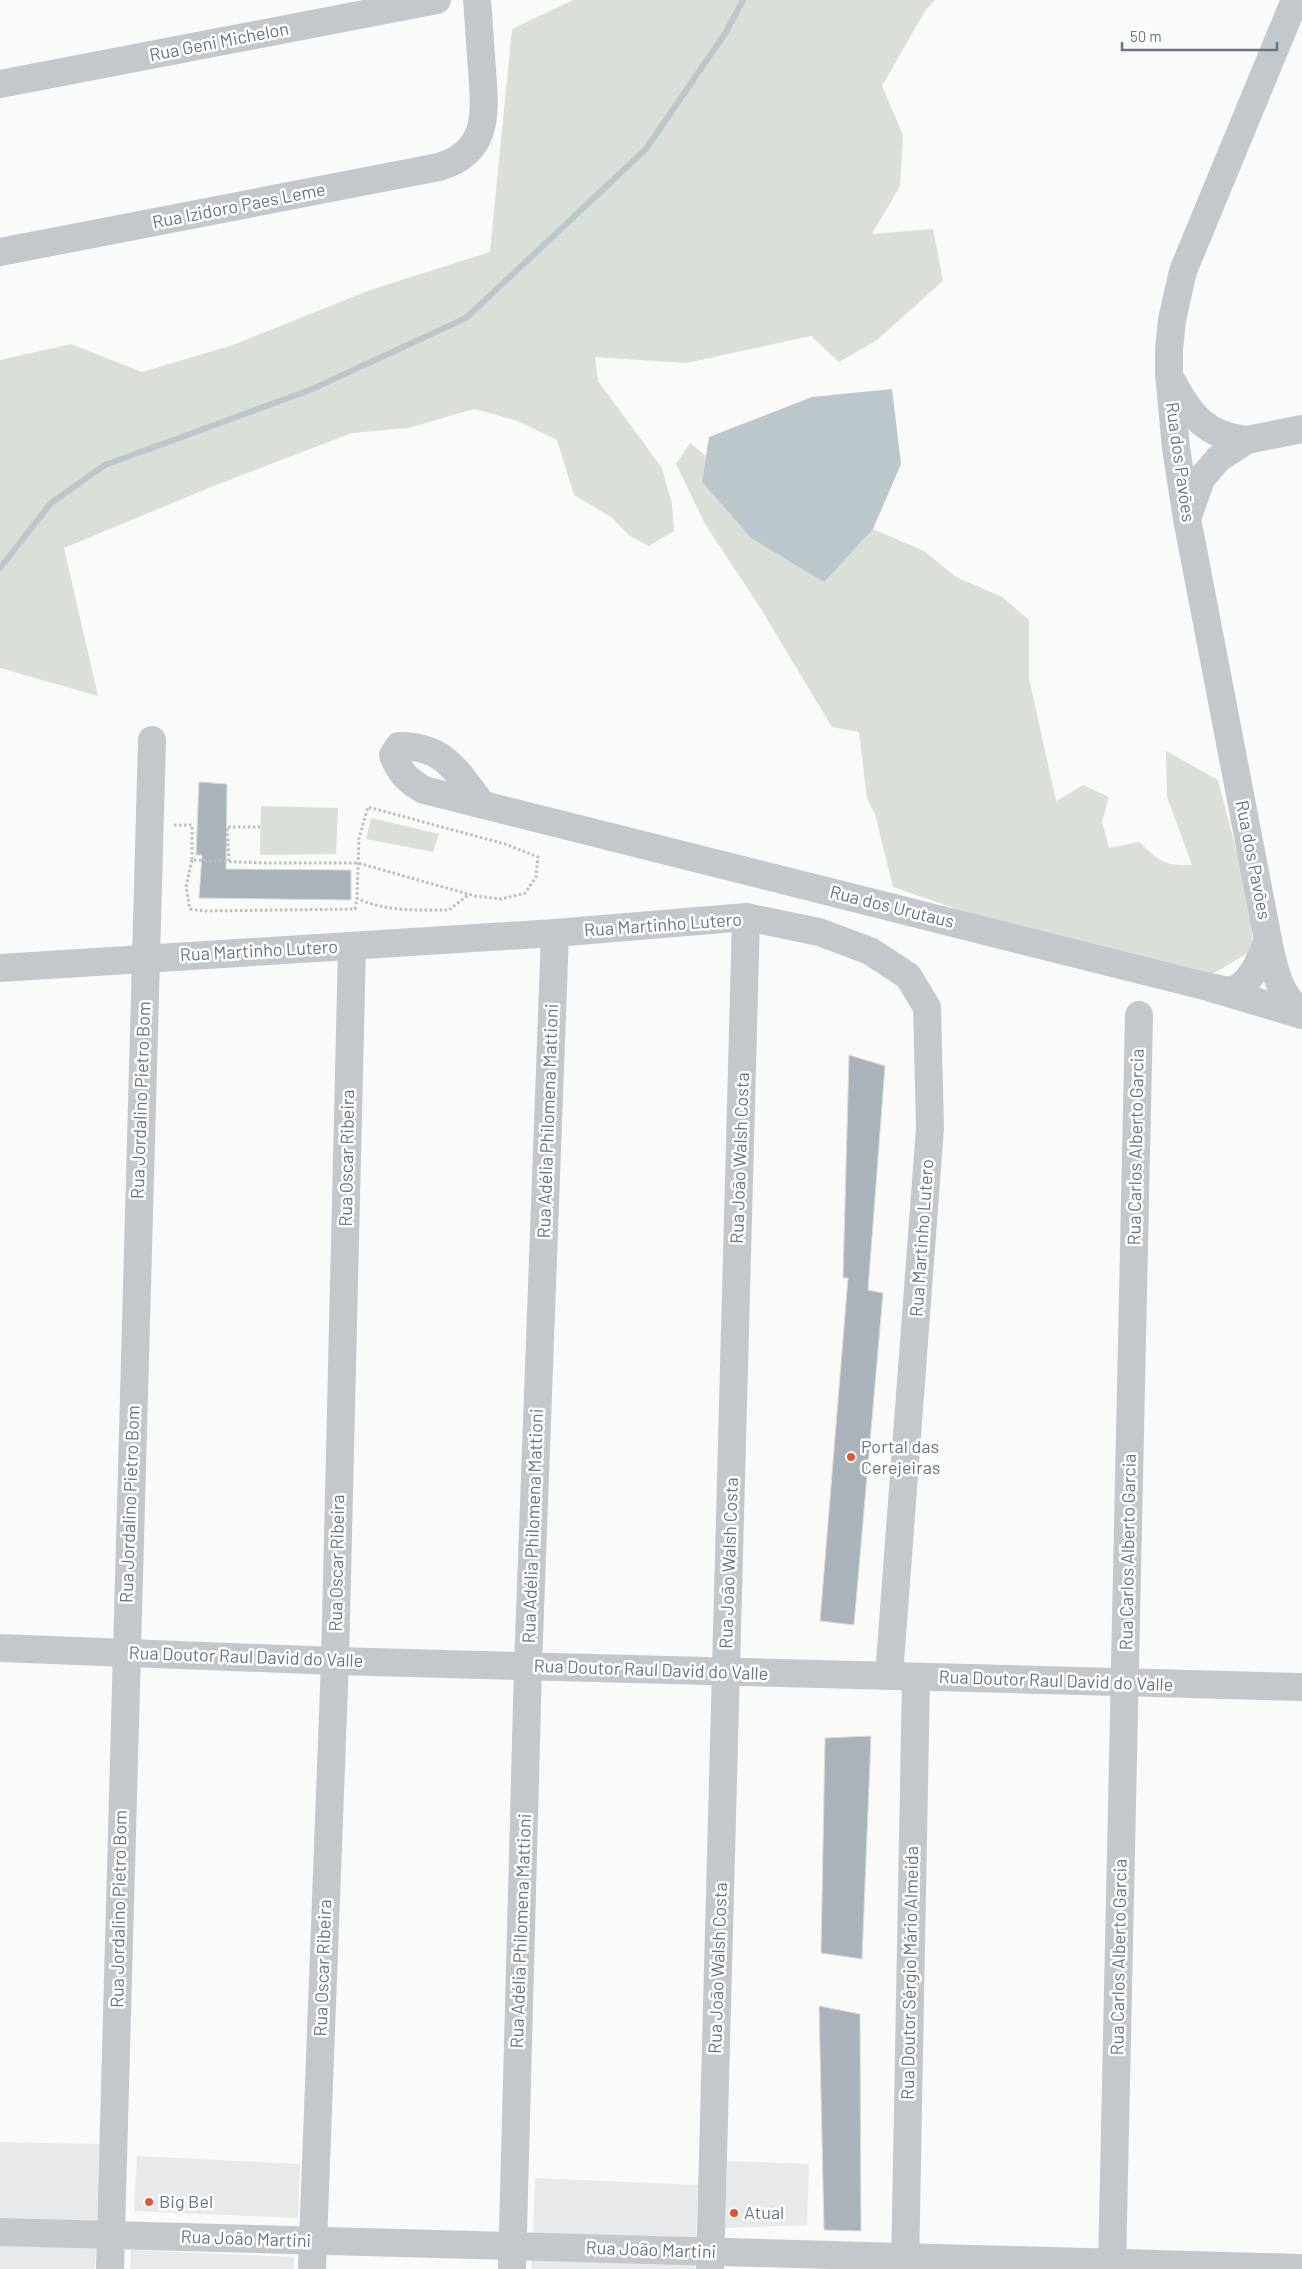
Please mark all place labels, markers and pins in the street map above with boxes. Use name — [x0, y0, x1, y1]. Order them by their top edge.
place label: Portal das Cerejeiras — [861, 1435, 941, 1478]
marker: Portal das Cerejeiras — [845, 1451, 857, 1463]
place label: Big Bel — [159, 2190, 213, 2212]
marker: Big Bel — [143, 2196, 155, 2208]
place label: Atual — [744, 2201, 784, 2223]
marker: Atual — [728, 2207, 740, 2219]

